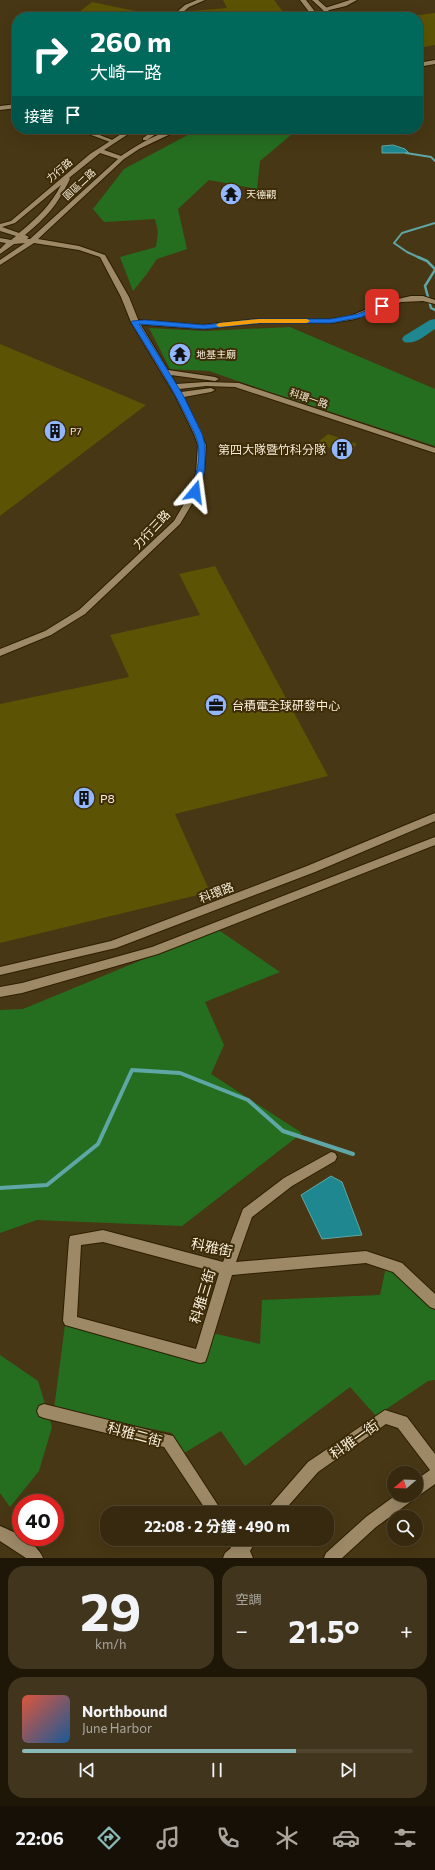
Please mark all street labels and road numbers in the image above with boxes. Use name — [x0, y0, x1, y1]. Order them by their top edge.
street label: 力行路 — [44, 156, 74, 184]
street label: 園區二路 — [60, 166, 98, 202]
street label: 科環一路 — [288, 386, 330, 410]
street label: 力行三路 — [130, 507, 172, 551]
street label: 科環路 — [197, 879, 235, 905]
street label: 科雅街 — [190, 1234, 234, 1260]
street label: 科雅三街 — [186, 1267, 218, 1325]
street label: 科雅一街 — [326, 1416, 382, 1462]
street label: 科雅二街 — [106, 1419, 164, 1449]

